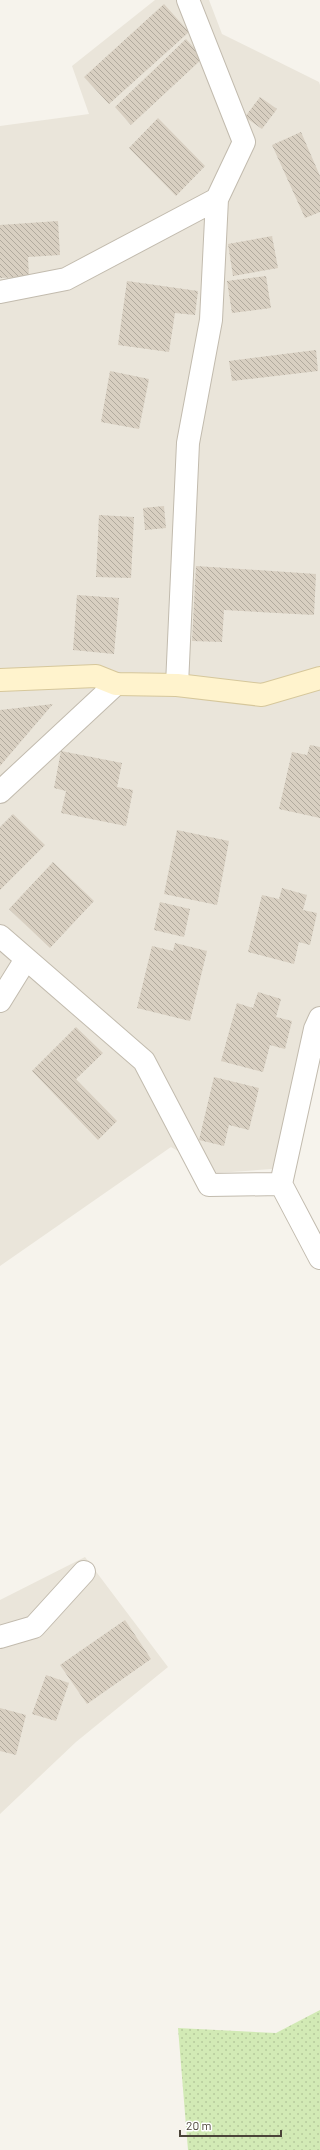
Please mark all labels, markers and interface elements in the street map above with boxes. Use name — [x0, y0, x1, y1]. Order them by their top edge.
scale bar — [180, 2112, 281, 2138]
text: 20 m — [186, 2118, 212, 2132]

